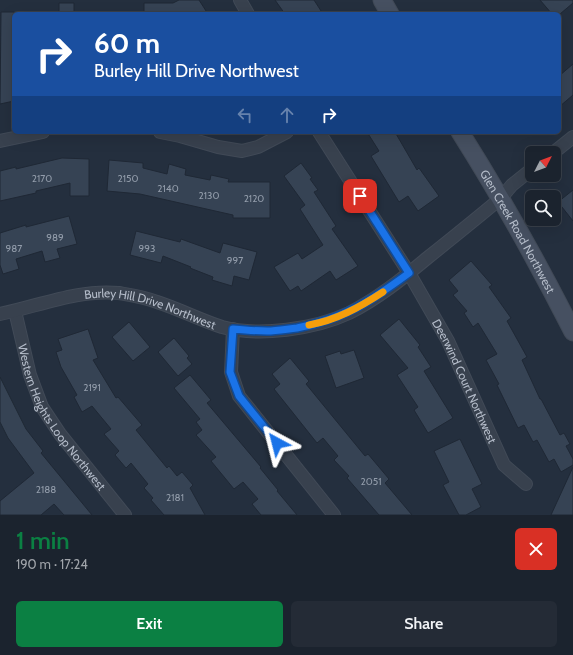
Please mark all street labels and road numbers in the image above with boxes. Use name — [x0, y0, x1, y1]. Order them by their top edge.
street label: Glen Creek Road Northwest — [477, 167, 559, 295]
street label: Burley Hill Drive Northwest — [83, 285, 218, 332]
street label: Deerwind Court Northwest — [429, 316, 501, 445]
street label: Western Heights Loop Northwest — [15, 342, 109, 493]

